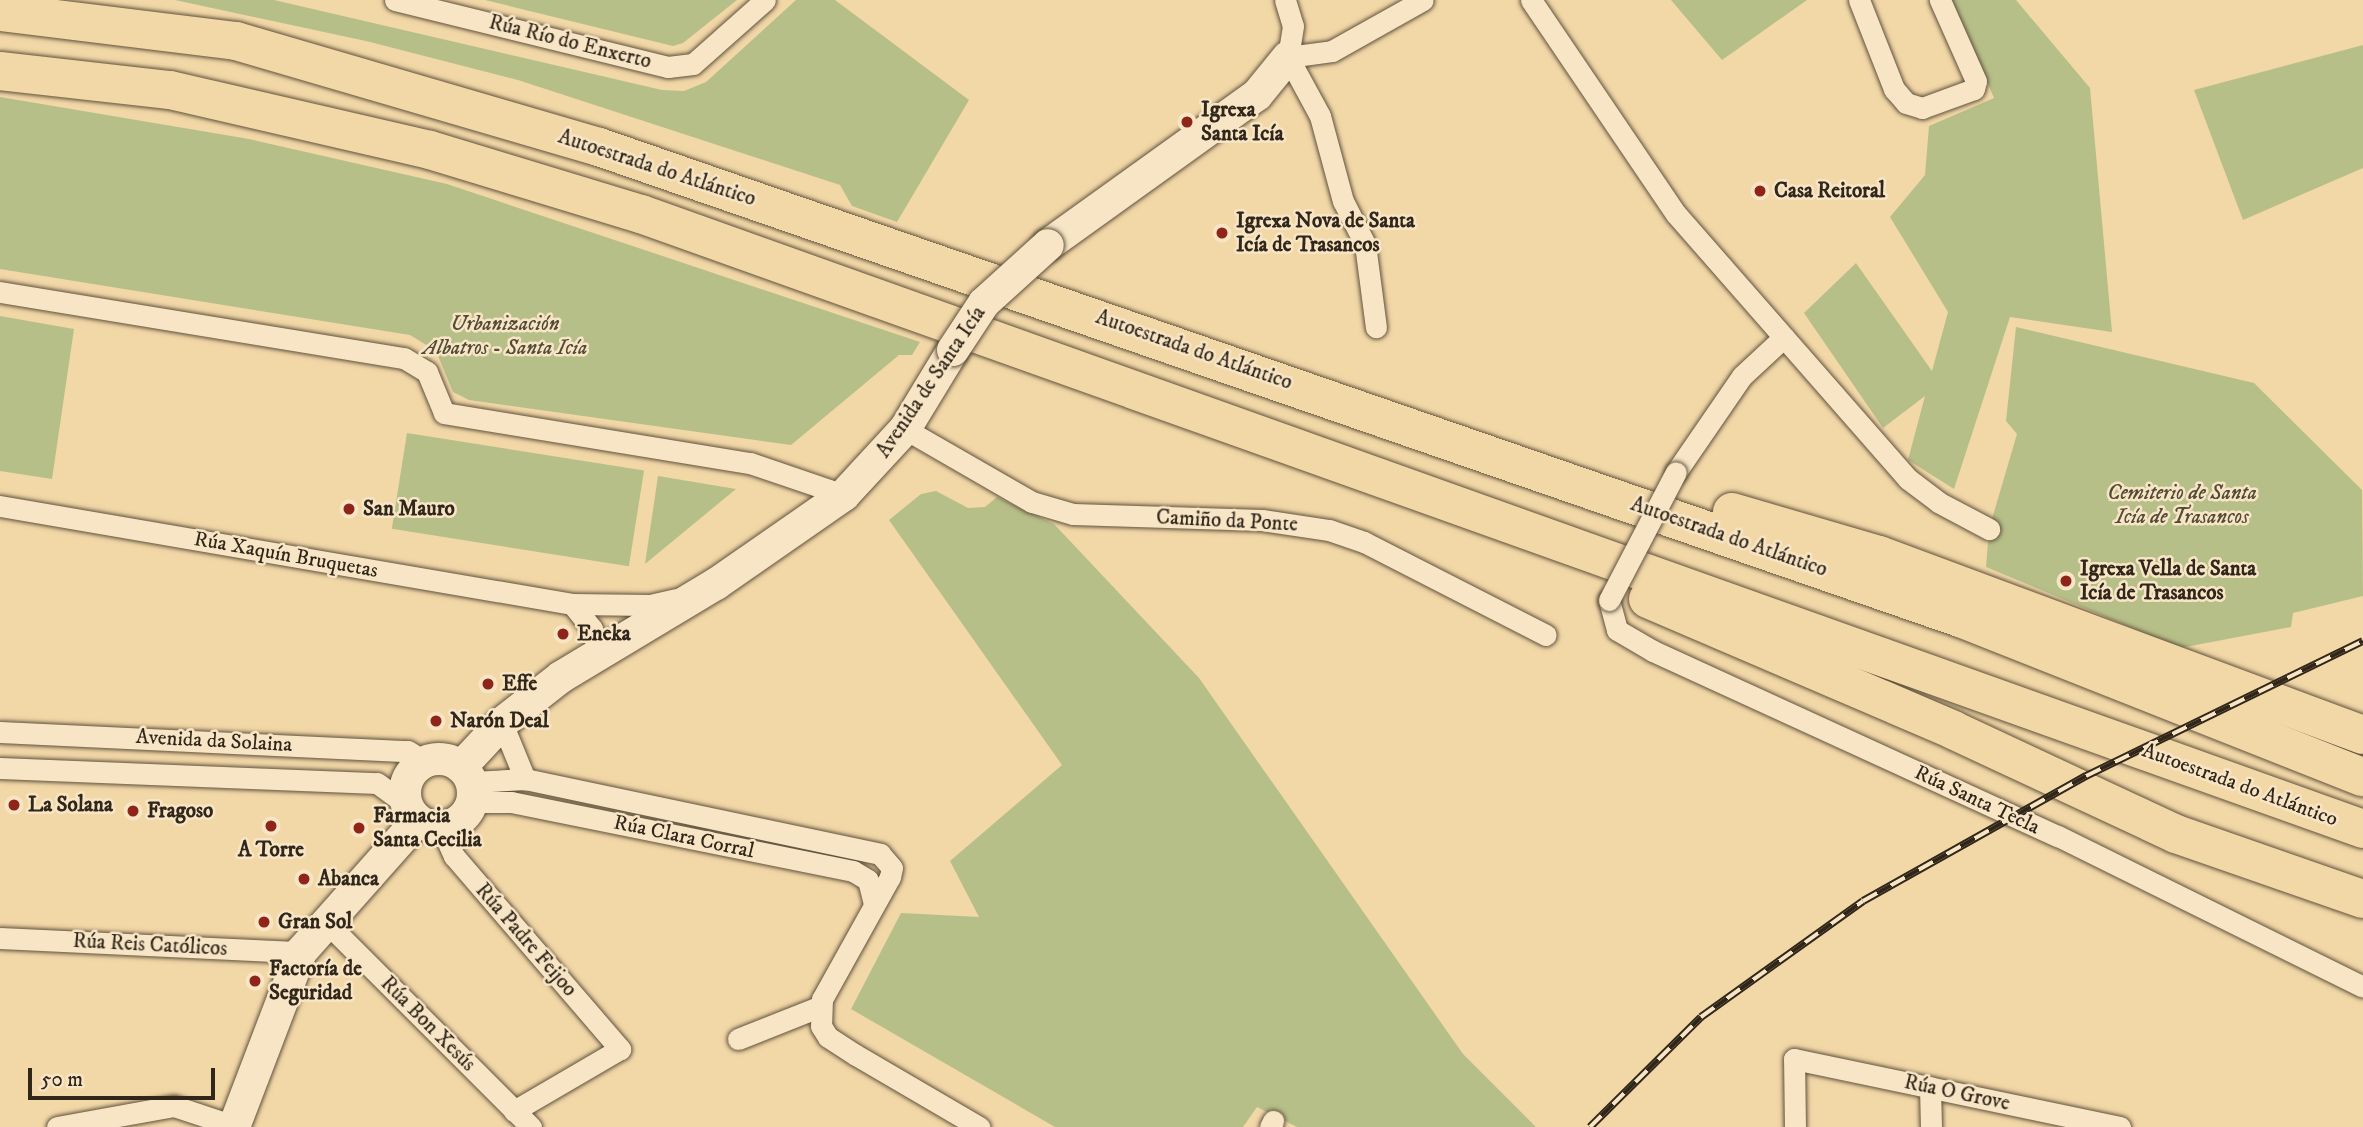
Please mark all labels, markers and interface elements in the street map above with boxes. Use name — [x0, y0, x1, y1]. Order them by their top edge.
street label: Rúa Río do Enxerto — [486, 10, 654, 74]
place label: Igrexa Santa Icía — [1201, 97, 1284, 147]
marker: Igrexa Santa Icía — [1179, 114, 1195, 130]
street label: Autoestrada do Atlántico — [555, 124, 759, 212]
place label: Casa Reitoral — [1774, 178, 1885, 204]
marker: Casa Reitoral — [1752, 183, 1768, 199]
place label: Igrexa Nova de Santa Icía de Trasancos — [1236, 208, 1415, 258]
marker: Igrexa Nova de Santa Icía de Trasancos — [1214, 225, 1230, 241]
street label: Avenida de Santa Icía — [871, 301, 991, 463]
street label: Autoestrada do Atlántico — [1092, 305, 1296, 395]
park label: Urbanización Albatros - Santa Icía — [423, 311, 587, 361]
park label: Cemiterio de Santa Icía de Trasancos — [2107, 480, 2257, 530]
street label: Autoestrada do Atlántico — [1627, 492, 1831, 582]
place label: San Mauro — [363, 496, 455, 522]
marker: San Mauro — [341, 501, 357, 517]
street label: Camiño da Ponte — [1155, 505, 1299, 537]
street label: Rúa Xaquín Bruquetas — [192, 526, 380, 584]
place label: Igrexa Vella de Santa Icía de Trasancos — [2080, 556, 2256, 606]
marker: Igrexa Vella de Santa Icía de Trasancos — [2058, 573, 2074, 589]
place label: Eneka — [577, 621, 631, 647]
marker: Eneka — [555, 626, 571, 642]
place label: Effe — [502, 671, 537, 697]
marker: Effe — [480, 676, 496, 692]
place label: Narón Deal — [450, 708, 549, 734]
marker: Narón Deal — [428, 713, 444, 729]
street label: Avenida da Solaina — [135, 724, 293, 758]
street label: Autoestrada do Atlántico — [2139, 738, 2341, 832]
street label: Rúa Santa Tecla — [1910, 760, 2044, 840]
place label: La Solana — [28, 792, 113, 818]
marker: La Solana — [6, 797, 22, 813]
place label: Fragoso — [147, 798, 213, 824]
marker: Fragoso — [125, 803, 141, 819]
place label: Farmacia Santa Cecilia — [373, 803, 482, 853]
street label: Rúa Clara Corral — [611, 810, 757, 864]
marker: A Torre — [263, 818, 279, 834]
marker: Farmacia Santa Cecilia — [351, 820, 367, 836]
place label: A Torre — [238, 837, 304, 863]
place label: Abanca — [318, 866, 379, 892]
marker: Abanca — [296, 871, 312, 887]
street label: Rúa Padre Feijoo — [470, 878, 582, 1002]
place label: Gran Sol — [278, 909, 352, 935]
marker: Gran Sol — [256, 914, 272, 930]
street label: Rúa Reis Católicos — [72, 928, 228, 962]
place label: Factoría de Seguridad — [269, 956, 362, 1006]
street label: Rúa Bon Xesús — [375, 971, 481, 1077]
marker: Factoría de Seguridad — [247, 973, 263, 989]
scale bar — [32, 1054, 219, 1098]
text: 50 m — [41, 1067, 83, 1093]
street label: Rúa O Grove — [1902, 1069, 2012, 1117]

